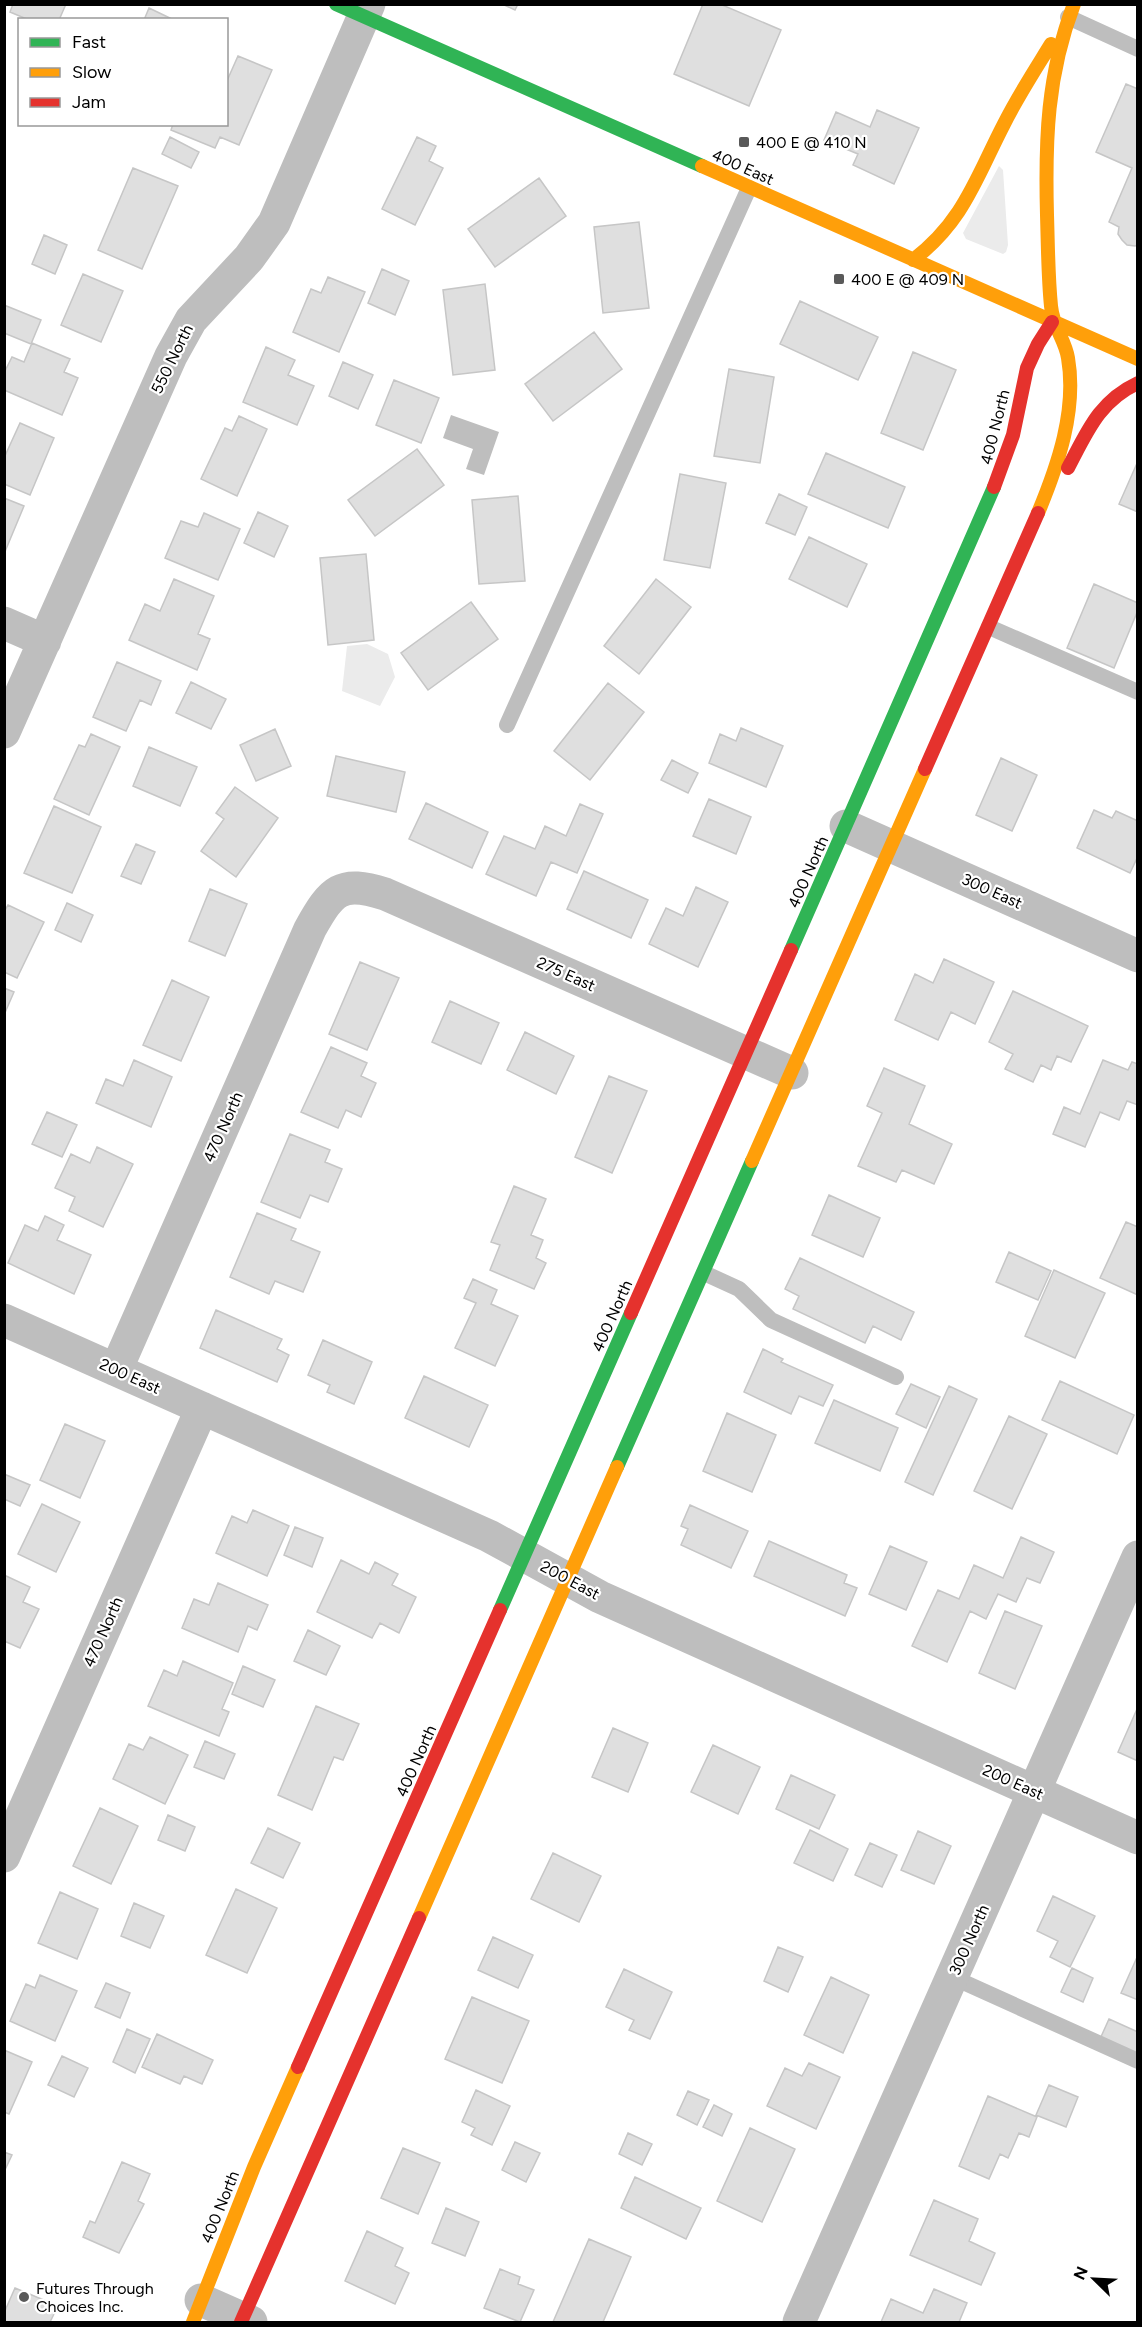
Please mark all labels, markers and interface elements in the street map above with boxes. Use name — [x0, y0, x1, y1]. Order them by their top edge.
legend — [18, 18, 228, 126]
text: Fast — [72, 31, 106, 53]
text: Slow — [72, 61, 111, 83]
text: Jam — [72, 91, 106, 113]
place label: 400 E @ 410 N — [756, 133, 867, 152]
marker: 400 E @ 410 N — [737, 135, 751, 149]
street label: 400 East — [709, 145, 777, 189]
place label: 400 E @ 409 N — [851, 270, 964, 289]
marker: 400 E @ 409 N — [832, 272, 846, 286]
street label: 550 North — [147, 321, 197, 397]
street label: 400 North — [977, 388, 1013, 466]
street label: 400 North — [784, 833, 832, 911]
street label: 300 East — [959, 869, 1025, 913]
street label: 275 East — [534, 953, 598, 995]
street label: 470 North — [199, 1089, 247, 1165]
street label: 400 North — [588, 1277, 636, 1355]
street label: 200 East — [97, 1354, 163, 1398]
street label: 200 East — [537, 1556, 603, 1604]
street label: 470 North — [79, 1594, 127, 1670]
street label: 400 North — [392, 1722, 440, 1800]
street label: 200 East — [980, 1760, 1046, 1804]
street label: 300 North — [945, 1902, 993, 1978]
street label: 400 North — [197, 2168, 243, 2246]
north arrow — [1064, 2249, 1124, 2309]
text: N — [1070, 2264, 1092, 2283]
place label: Futures Through Choices Inc. — [36, 2279, 154, 2316]
marker: Futures Through Choices Inc. — [17, 2290, 31, 2304]

